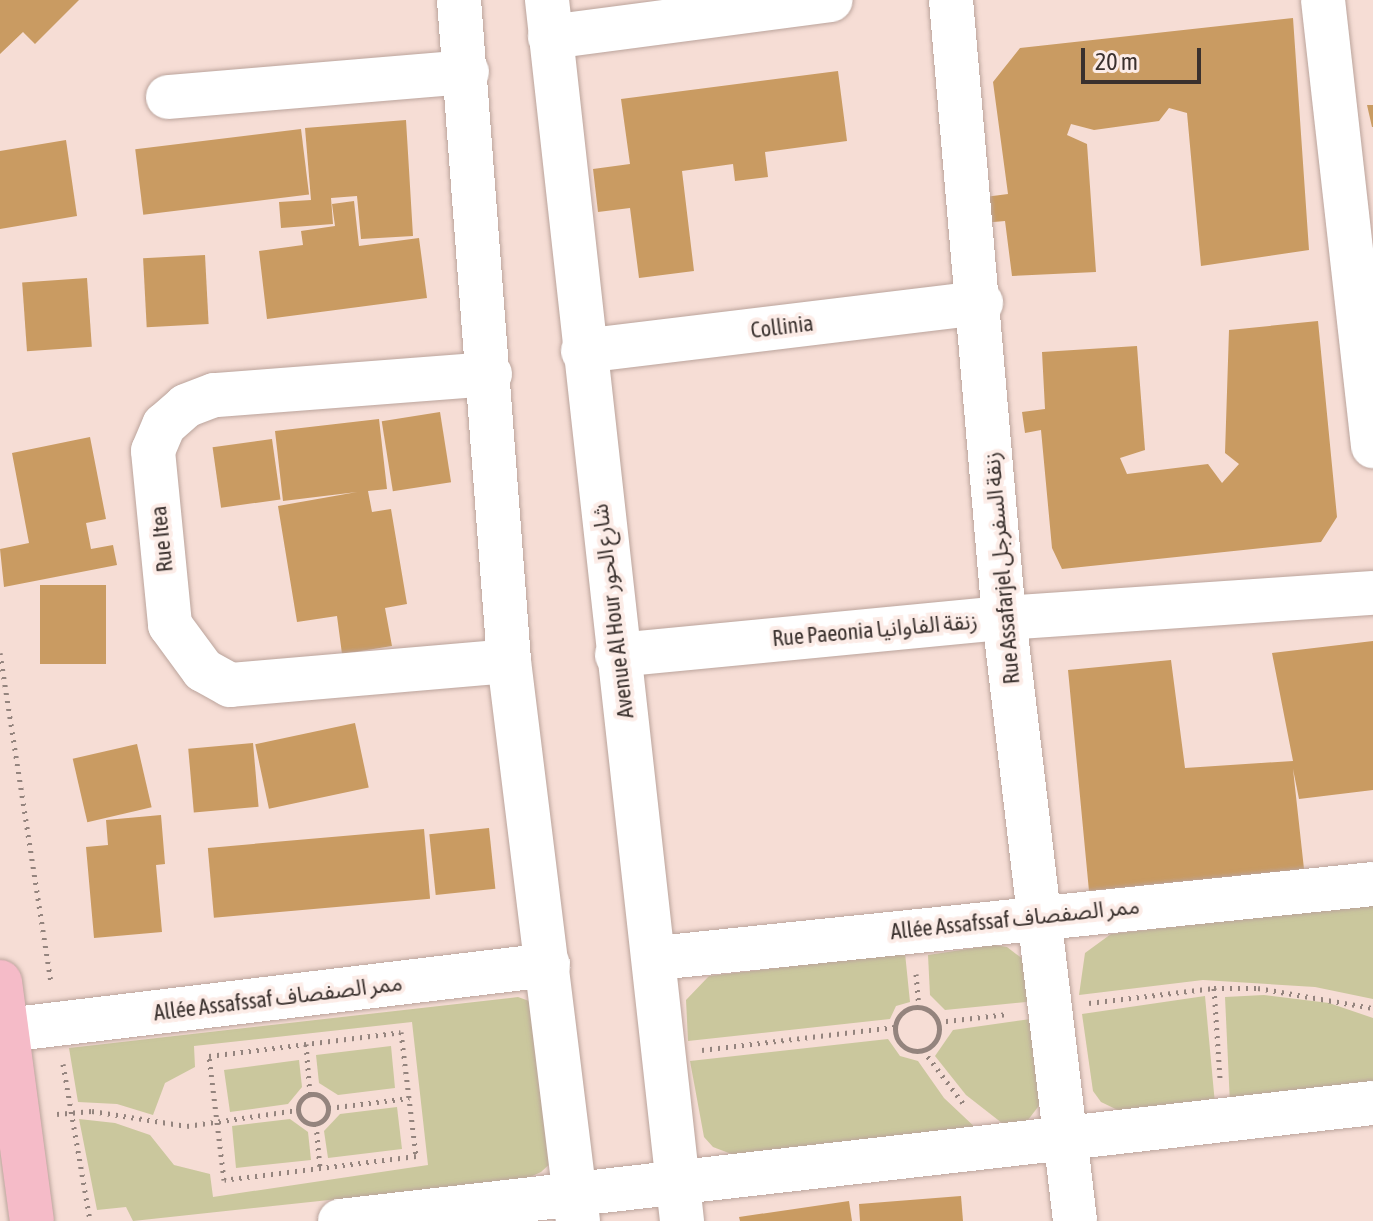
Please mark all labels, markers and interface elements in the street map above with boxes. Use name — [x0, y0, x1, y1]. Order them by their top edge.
scale bar — [1085, 32, 1205, 82]
text: 20 m — [1095, 48, 1138, 75]
street label: Collinia — [749, 310, 815, 344]
street label: Rue Assafarjel زنقة السفرجل — [979, 451, 1025, 685]
street label: Avenue Al Hour شارع الحور — [587, 502, 639, 720]
street label: Rue Itea — [145, 505, 179, 573]
street label: Rue Paeonia زنقة الفاوانيا — [771, 608, 979, 652]
street label: Allée Assafssaf ممر الصفصاف — [889, 893, 1141, 945]
street label: Allée Assafssaf ممر الصفصاف — [152, 970, 404, 1026]

